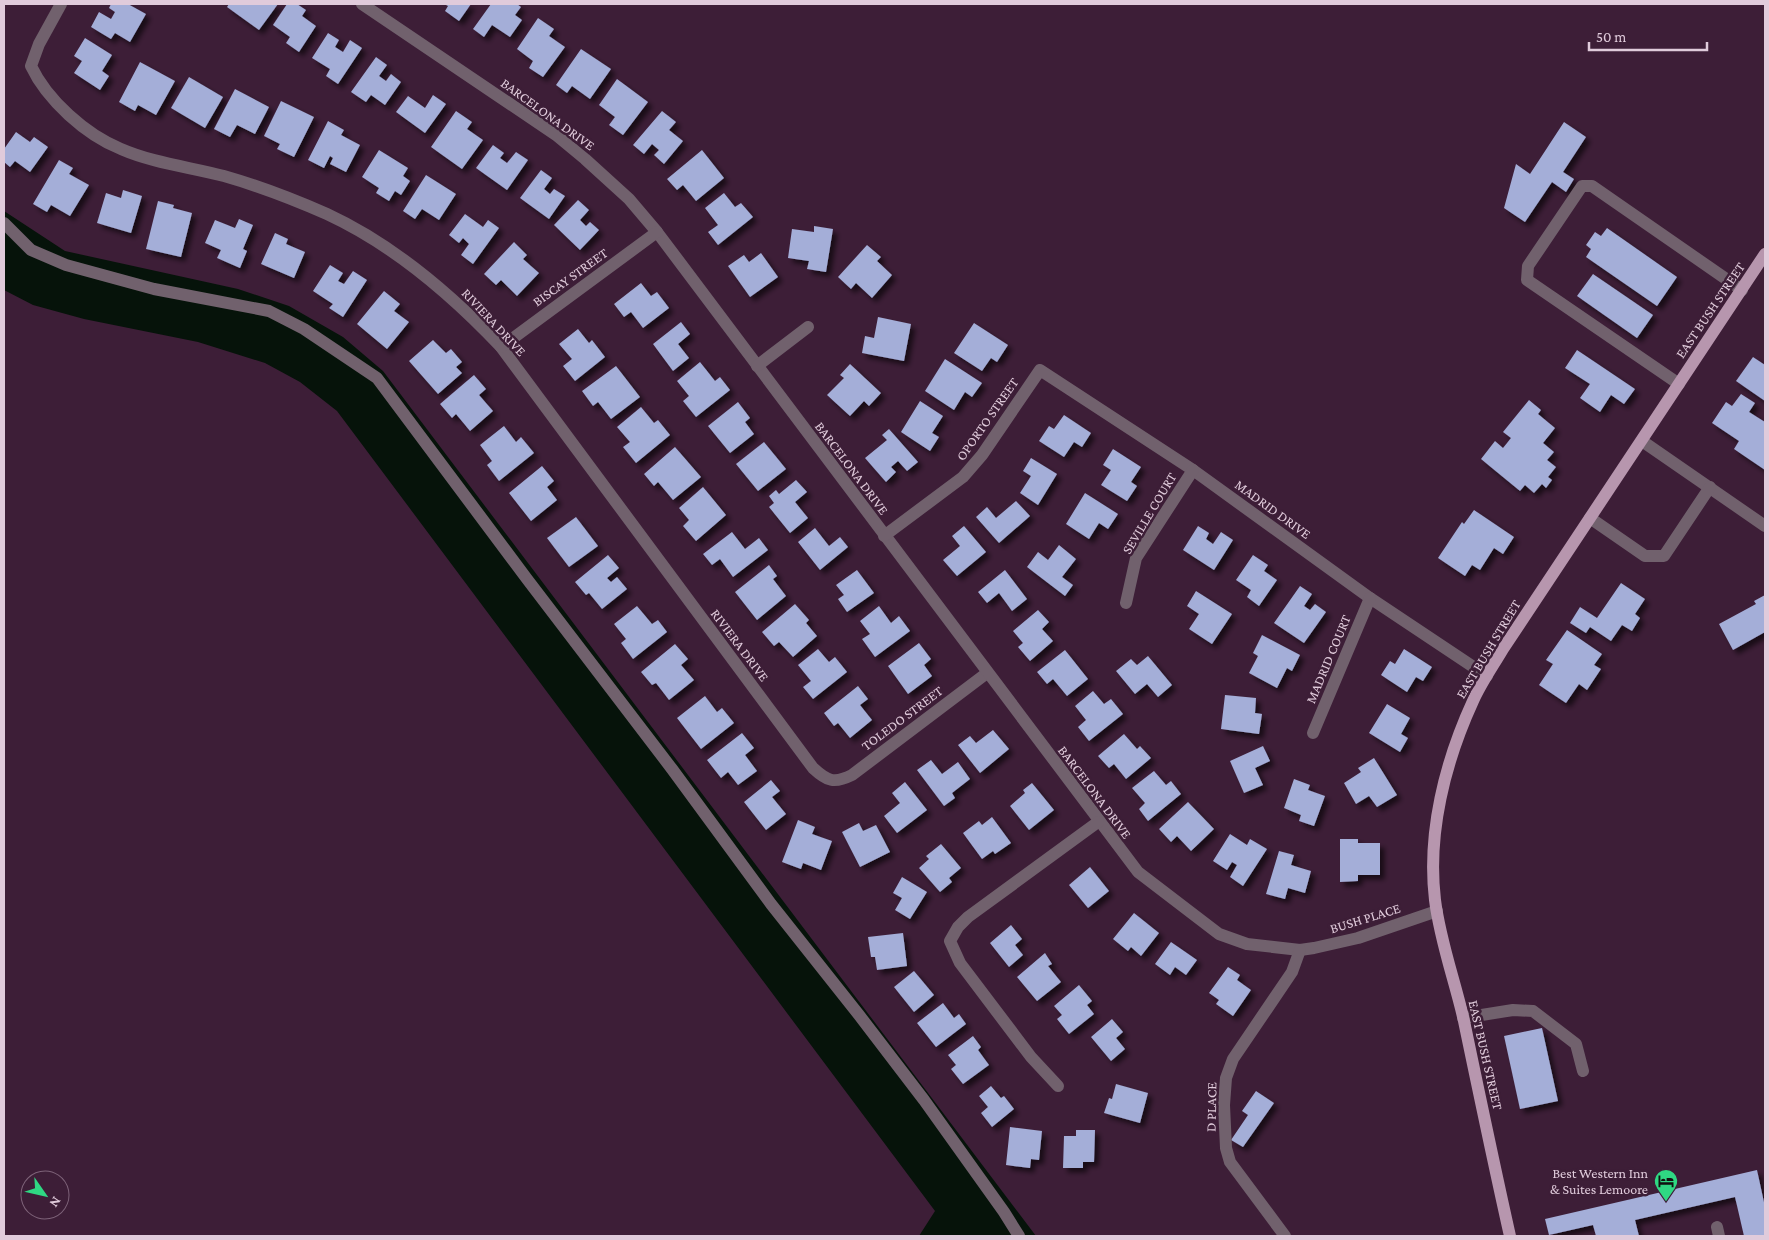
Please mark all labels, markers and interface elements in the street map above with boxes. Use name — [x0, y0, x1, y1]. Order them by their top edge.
scale bar — [1589, 20, 1706, 52]
text: 50 m — [1596, 29, 1626, 45]
street label: BARCELONA DRIVE — [498, 75, 598, 154]
street label: BISCAY STREET — [529, 244, 611, 310]
street label: EAST BUSH STREET — [1672, 259, 1748, 361]
street label: RIVIERA DRIVE — [459, 285, 530, 359]
street label: OPORTO STREET — [953, 374, 1022, 463]
street label: BARCELONA DRIVE — [812, 418, 892, 518]
street label: SEVILLE COURT — [1118, 469, 1180, 557]
street label: MADRID DRIVE — [1232, 476, 1314, 542]
street label: EAST BUSH STREET — [1452, 597, 1524, 701]
street label: RIVIERA DRIVE — [708, 606, 773, 685]
street label: MADRID COURT — [1302, 612, 1354, 706]
street label: TOLEDO STREET — [858, 682, 946, 754]
street label: BARCELONA DRIVE — [1055, 742, 1135, 842]
street label: BUSH PLACE — [1328, 900, 1403, 936]
street label: EAST BUSH STREET — [1466, 999, 1506, 1112]
street label: D PLACE — [1203, 1082, 1219, 1132]
place label: Best Western Inn & Suites Lemoore — [1550, 1165, 1648, 1197]
hotel icon: Best Western Inn & Suites Lemoore — [1653, 1168, 1679, 1202]
north arrow — [20, 1170, 70, 1220]
text: N — [46, 1194, 65, 1211]

